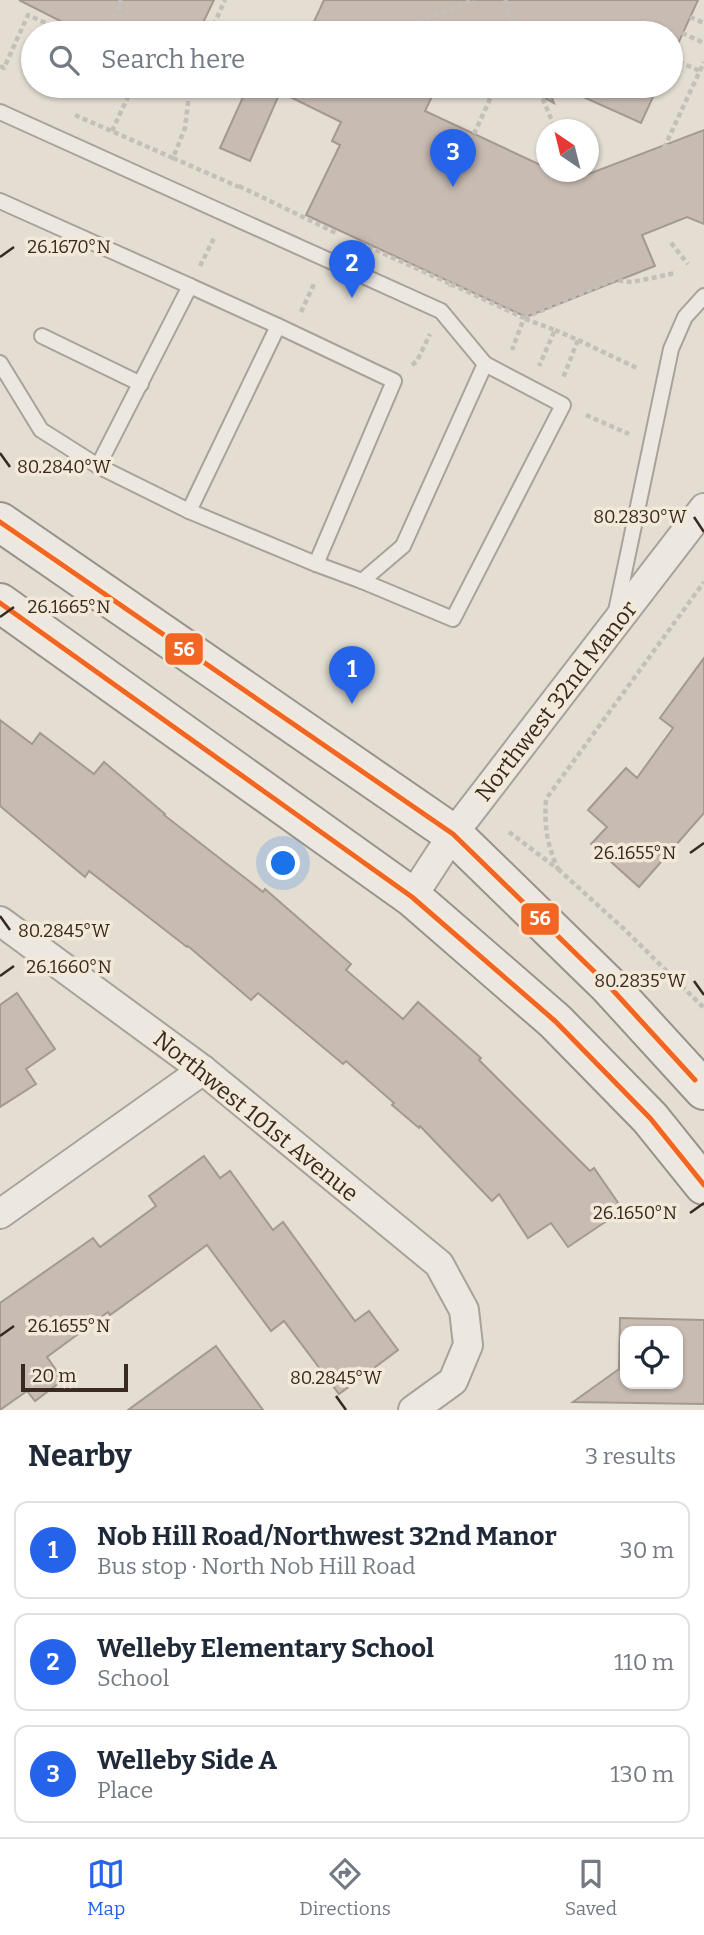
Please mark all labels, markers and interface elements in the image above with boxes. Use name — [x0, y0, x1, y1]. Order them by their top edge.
search box — [21, 21, 683, 98]
icon: search — [45, 41, 83, 79]
text: Search here — [101, 44, 245, 75]
north arrow — [536, 119, 599, 182]
pin: 3 — [430, 129, 476, 187]
text: 26.1670°N — [27, 236, 111, 258]
pin: 2 — [329, 240, 375, 298]
text: 80.2840°W — [17, 456, 112, 478]
text: 80.2830°W — [593, 506, 687, 528]
street label: Northwest 32nd Manor — [469, 595, 643, 807]
text: 26.1665°N — [27, 596, 111, 618]
line badge: 56 — [164, 632, 204, 666]
text: 56 — [173, 638, 195, 661]
pin: 1 — [329, 646, 375, 704]
text: 26.1655°N — [594, 842, 676, 864]
your location — [266, 846, 300, 880]
line badge: 56 — [520, 902, 560, 936]
text: 56 — [529, 907, 551, 930]
text: 80.2845°W — [18, 920, 111, 942]
text: 26.1660°N — [26, 956, 112, 978]
text: 80.2835°W — [594, 970, 686, 992]
street label: Northwest 101st Avenue — [148, 1025, 364, 1207]
text: 26.1650°N — [593, 1202, 677, 1224]
text: 26.1655°N — [28, 1315, 110, 1337]
map controls — [620, 1326, 683, 1389]
button: locate — [620, 1326, 683, 1389]
scale bar — [21, 1361, 128, 1393]
text: 20 m — [32, 1364, 76, 1387]
text: 80.2845°W — [290, 1367, 383, 1389]
text: Nearby — [28, 1438, 132, 1474]
text: 3 results — [585, 1442, 676, 1470]
text: Nob Hill Road/Northwest 32nd Manor — [97, 1521, 557, 1552]
text: 1 — [48, 1536, 58, 1564]
text: 30 m — [620, 1536, 674, 1564]
text: Bus stop · North Nob Hill Road — [97, 1552, 416, 1580]
text: Welleby Elementary School — [97, 1633, 434, 1664]
text: 2 — [47, 1648, 59, 1676]
text: 110 m — [614, 1648, 674, 1676]
text: School — [97, 1664, 169, 1692]
text: Welleby Side A — [97, 1745, 277, 1776]
text: 3 — [46, 1760, 60, 1788]
text: 130 m — [610, 1760, 674, 1788]
text: Place — [97, 1776, 153, 1804]
tab: Map — [87, 1855, 125, 1920]
tab: Directions — [299, 1855, 391, 1920]
tab: Saved — [565, 1855, 617, 1920]

